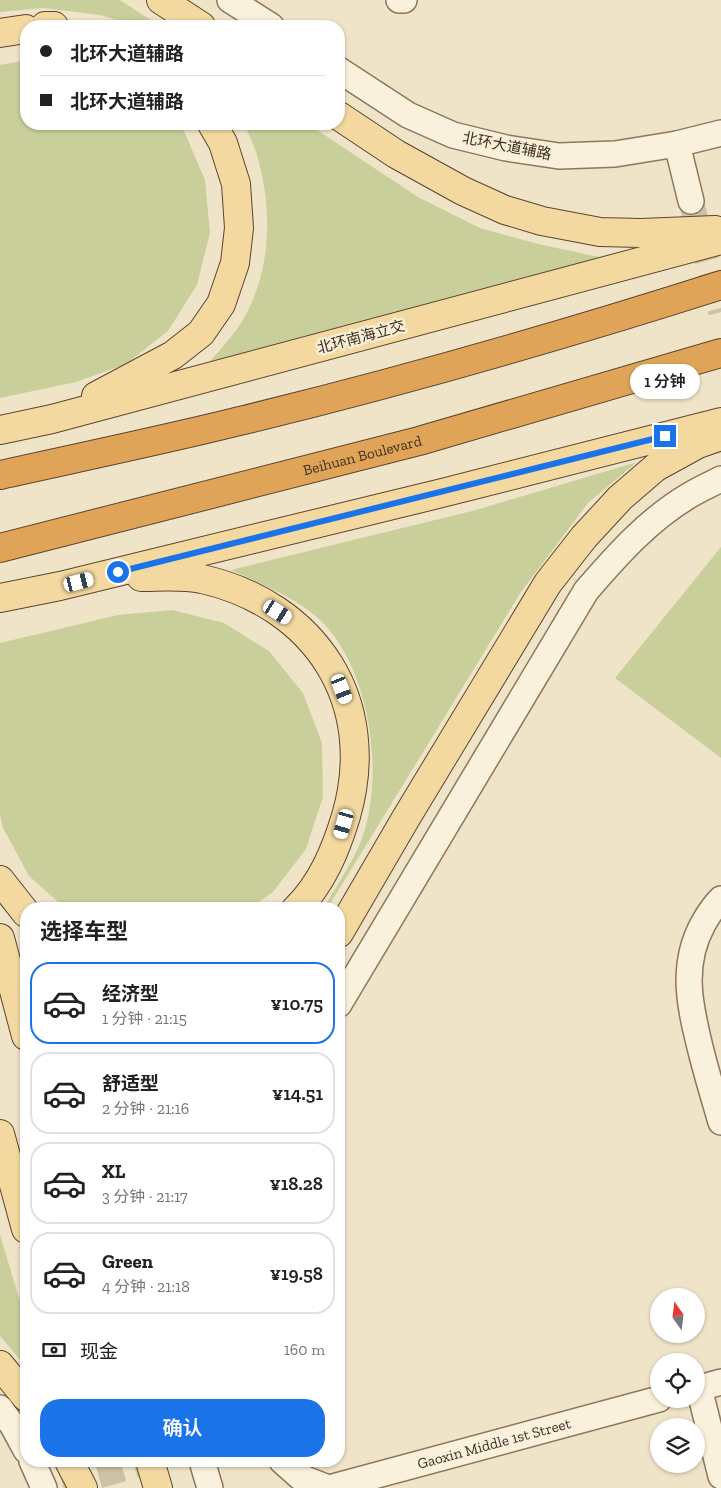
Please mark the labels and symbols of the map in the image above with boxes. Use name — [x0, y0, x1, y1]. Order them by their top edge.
street label: 北环大道辅路 — [461, 129, 553, 163]
street label: 北环南海立交 — [315, 317, 407, 357]
callout: 1 分钟 — [630, 364, 700, 398]
route end — [654, 425, 676, 447]
street label: Beihuan Boulevard — [301, 431, 424, 479]
route start — [107, 561, 129, 583]
car — [62, 571, 95, 593]
car — [261, 598, 294, 626]
car — [329, 672, 354, 706]
car — [332, 808, 355, 840]
north arrow — [650, 1288, 705, 1342]
street label: Gaoxin Middle 1st Street — [415, 1414, 573, 1473]

